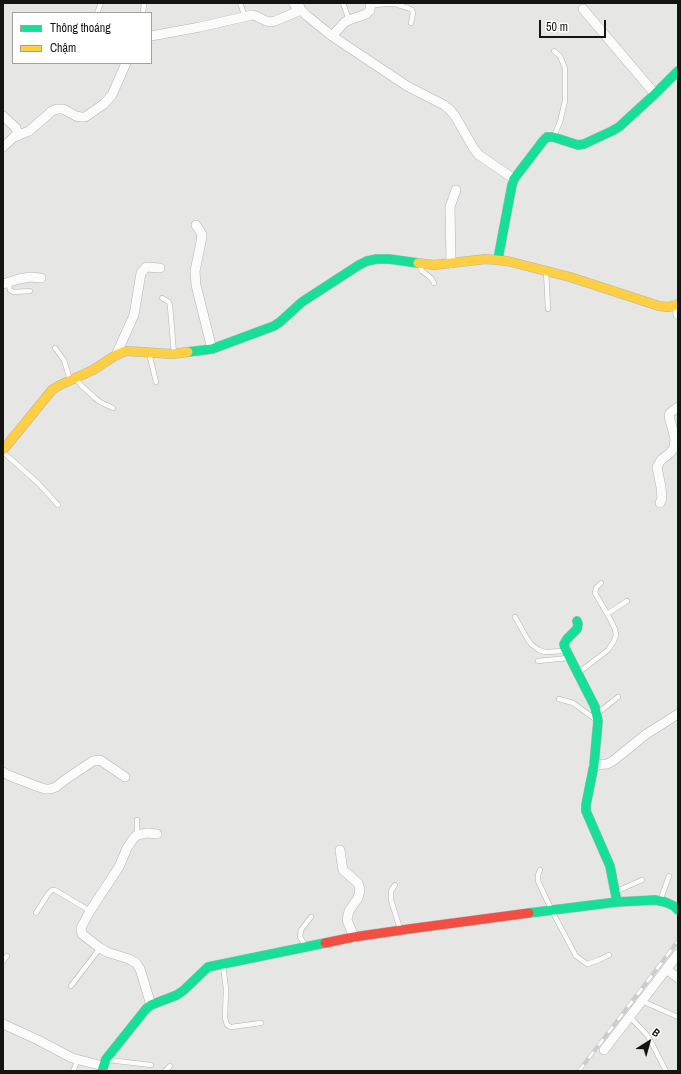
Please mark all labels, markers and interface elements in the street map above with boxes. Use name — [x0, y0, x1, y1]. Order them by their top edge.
legend — [12, 12, 152, 64]
scale bar — [541, 12, 608, 38]
text: 50 m — [546, 19, 568, 35]
text: Thông thoáng — [50, 20, 111, 36]
text: Chậm — [50, 40, 76, 56]
north arrow — [629, 1022, 669, 1062]
text: B — [649, 1025, 663, 1040]

